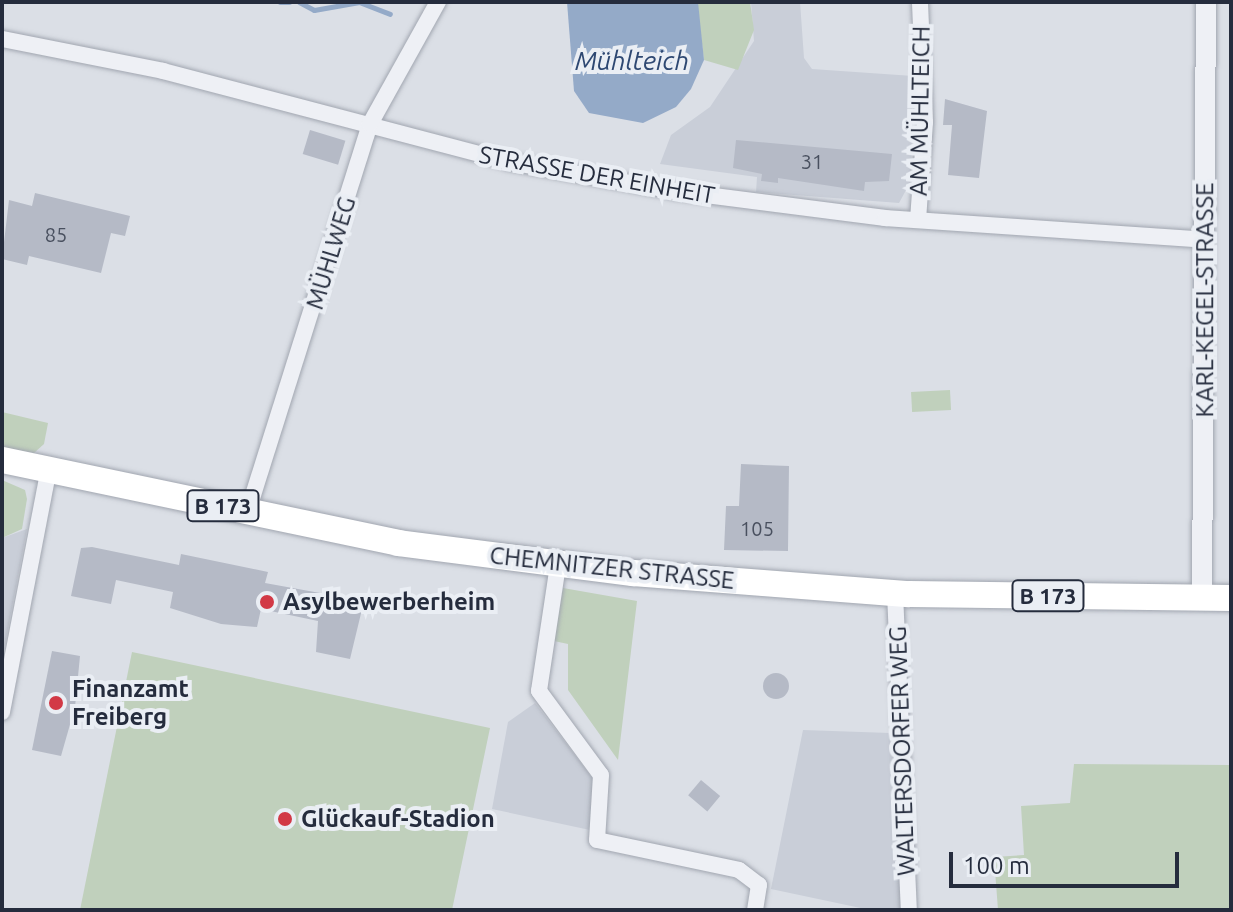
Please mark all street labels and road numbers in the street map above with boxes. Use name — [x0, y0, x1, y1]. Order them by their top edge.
street label: AM MÜHLTEICH — [904, 26, 936, 196]
street label: STRASSE DER EINHEIT — [477, 140, 717, 210]
street label: KARL-KEGEL-STRASSE — [1191, 183, 1219, 417]
street label: MÜHLWEG — [300, 193, 362, 313]
road number: B 173 — [185, 488, 261, 524]
street label: CHEMNITZER STRASSE — [488, 541, 736, 595]
road number: B 173 — [1010, 578, 1086, 614]
street label: WALTERSDORFER WEG — [883, 626, 921, 876]

